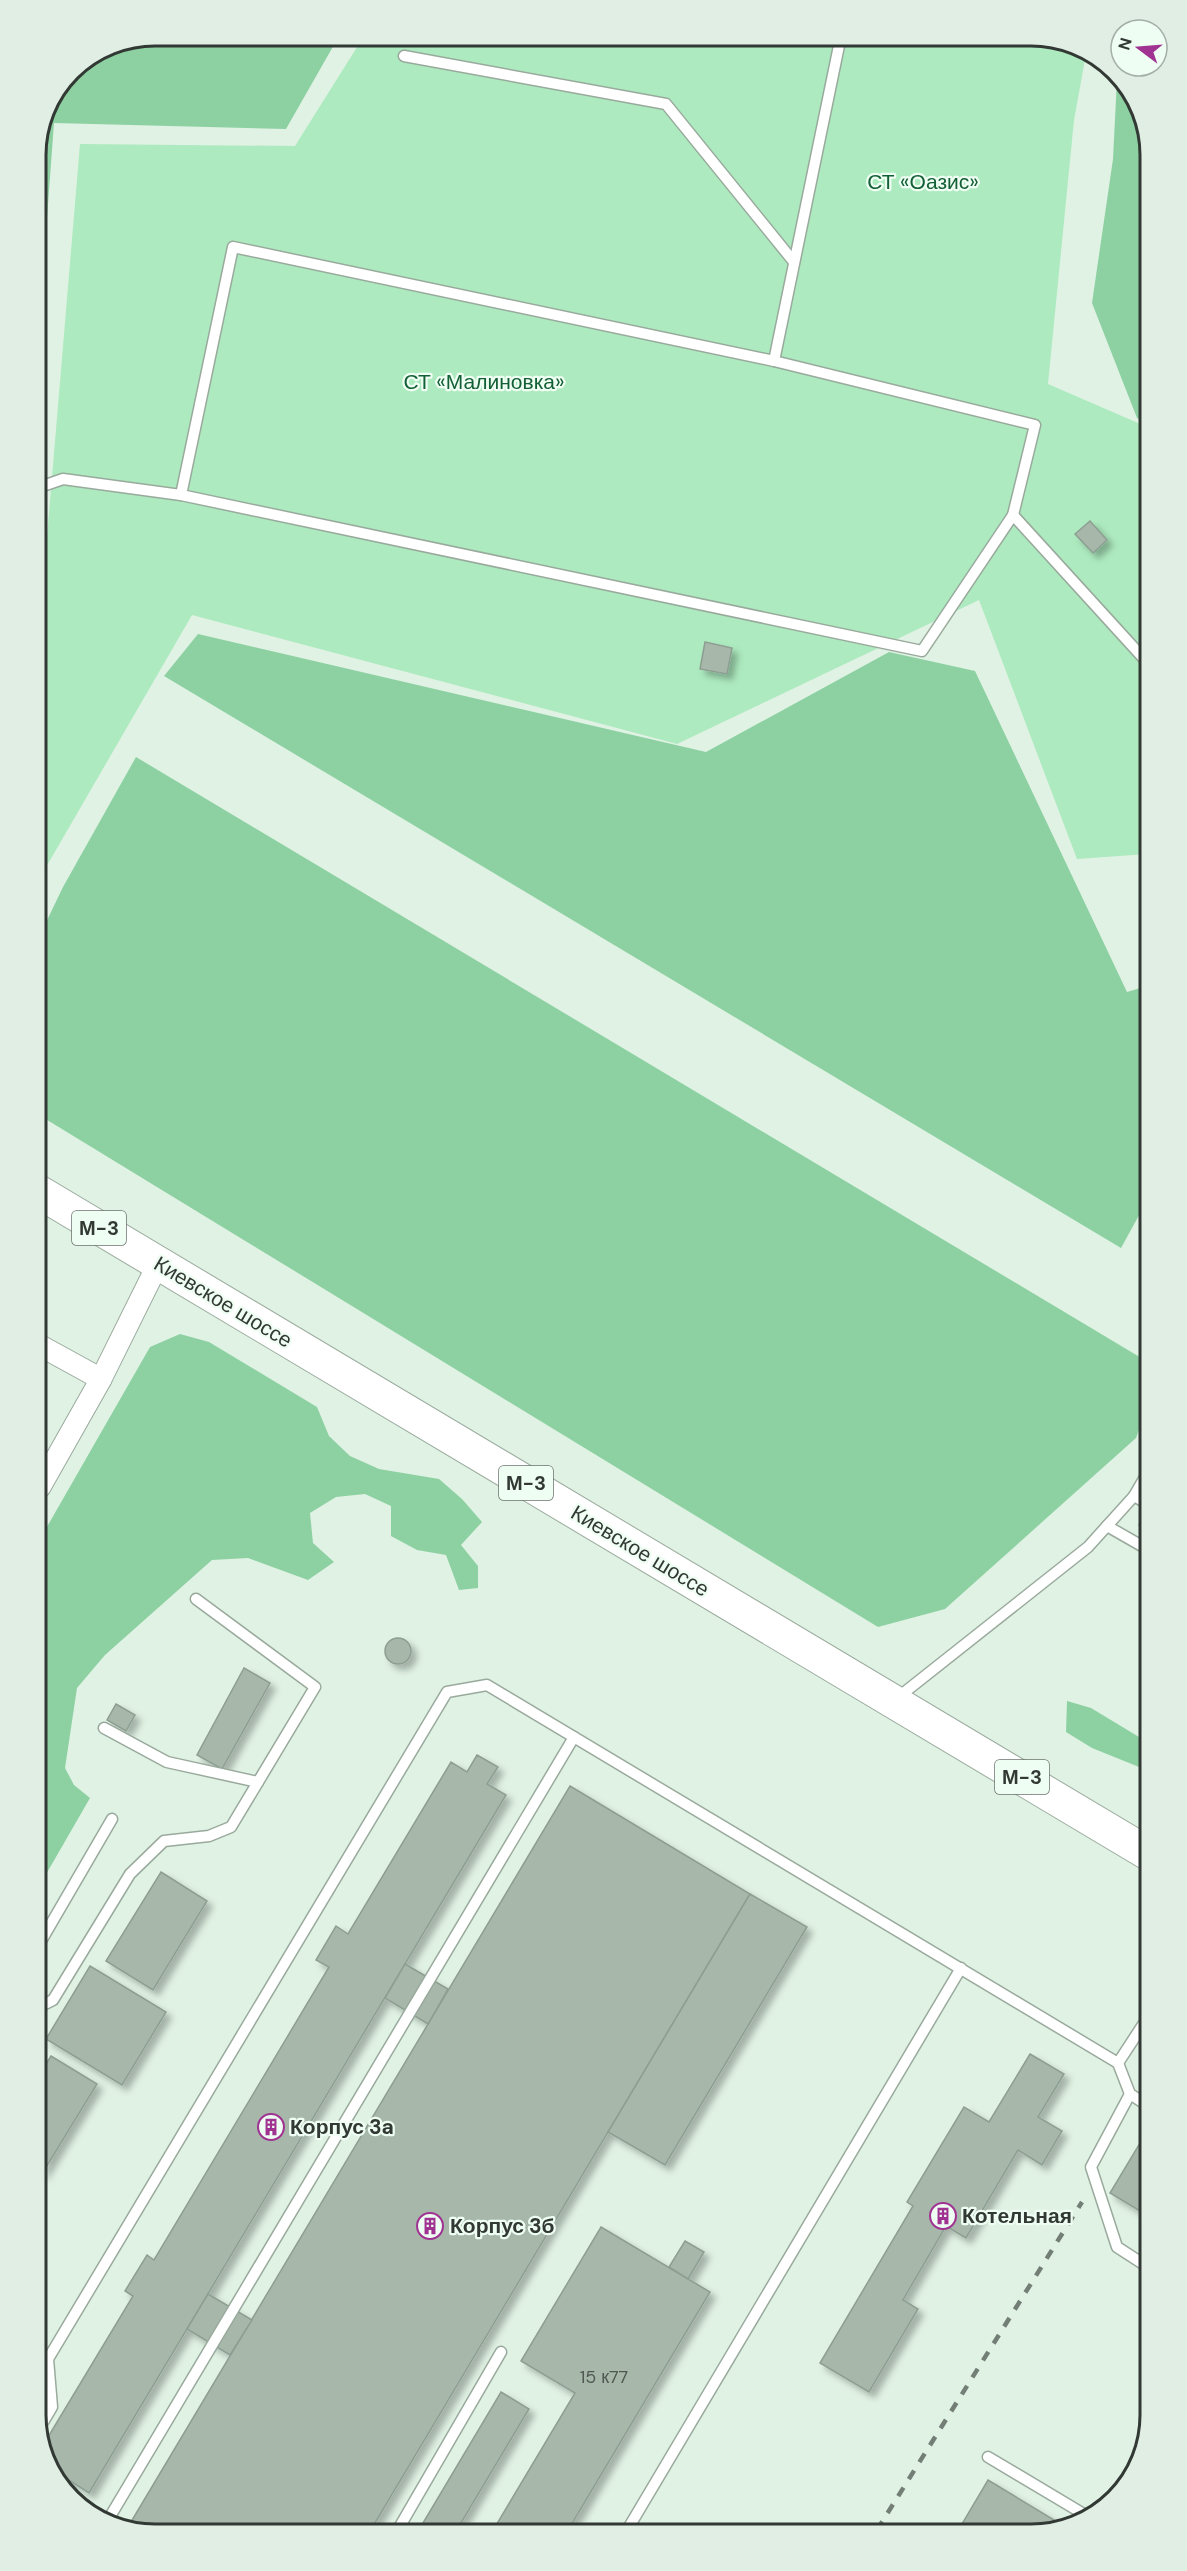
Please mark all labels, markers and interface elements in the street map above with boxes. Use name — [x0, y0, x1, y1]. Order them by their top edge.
north arrow — [1109, 18, 1169, 78]
text: N — [1113, 35, 1137, 53]
park label: СТ «Оазис» — [867, 168, 979, 196]
park label: СТ «Малиновка» — [403, 368, 565, 396]
road number: М-3 — [72, 1211, 126, 1245]
street label: Киевское шоссе — [149, 1250, 297, 1354]
road number: М-3 — [499, 1466, 553, 1500]
street label: Киевское шоссе — [566, 1499, 714, 1603]
road number: М-3 — [995, 1760, 1049, 1794]
building icon: Корпус 3a — [256, 2112, 286, 2142]
place label: Корпус 3a — [290, 2113, 394, 2141]
building icon: Котельная — [928, 2201, 958, 2231]
place label: Котельная — [962, 2202, 1072, 2230]
building icon: Корпус 3б — [415, 2211, 445, 2241]
place label: Корпус 3б — [450, 2212, 555, 2240]
house number: 15 к77 — [580, 2365, 628, 2389]

